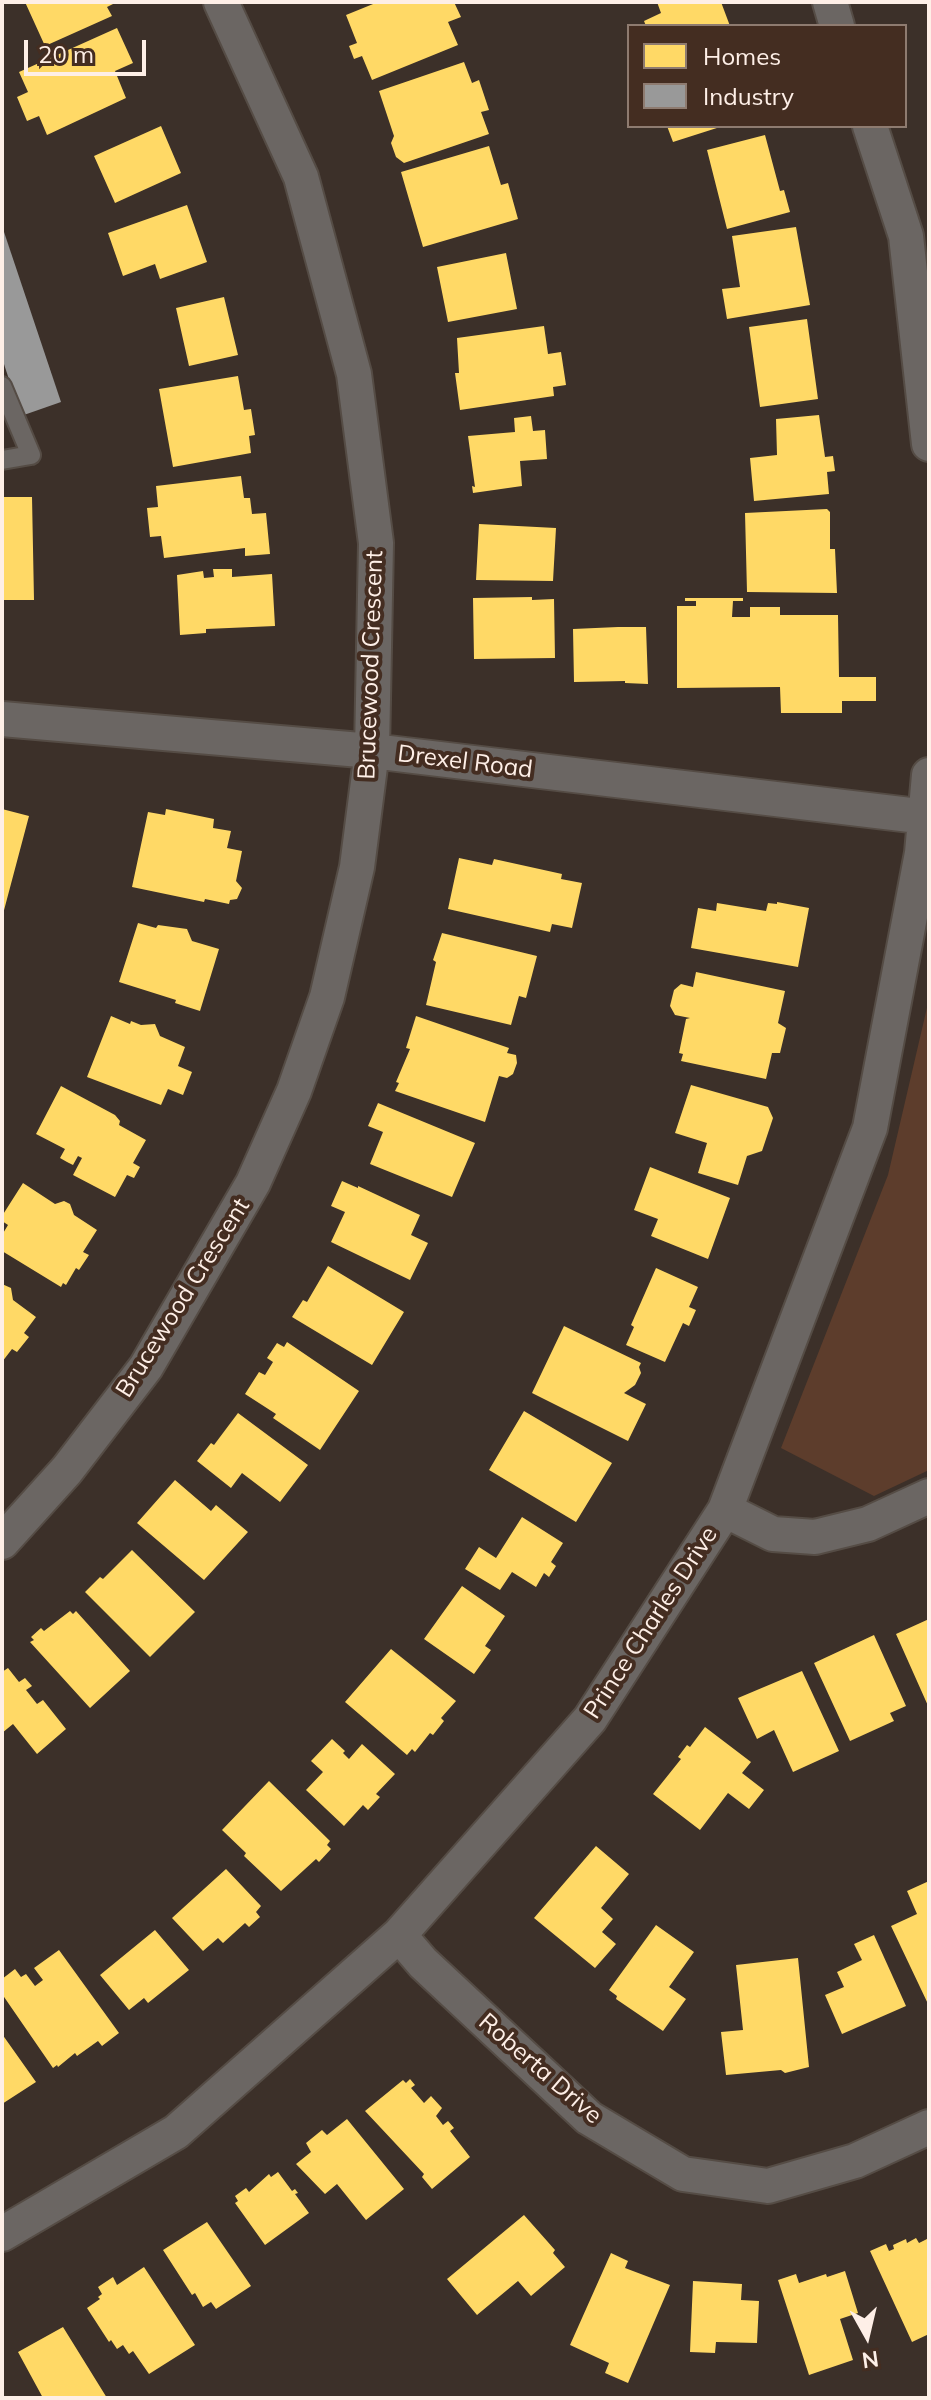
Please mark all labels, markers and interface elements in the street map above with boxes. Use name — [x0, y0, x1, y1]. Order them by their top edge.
scale bar — [28, 24, 150, 74]
legend — [627, 24, 907, 128]
text: 20 m — [38, 39, 94, 69]
text: Homes — [703, 41, 781, 71]
text: Industry — [703, 81, 794, 111]
street label: Brucewood Crescent — [353, 550, 389, 780]
street label: Drexel Road — [396, 739, 534, 785]
street label: Brucewood Crescent — [110, 1193, 256, 1403]
street label: Prince Charles Drive — [578, 1522, 724, 1724]
street label: Roberta Drive — [472, 2008, 608, 2130]
north arrow — [827, 2296, 907, 2376]
text: N — [860, 2345, 881, 2375]

